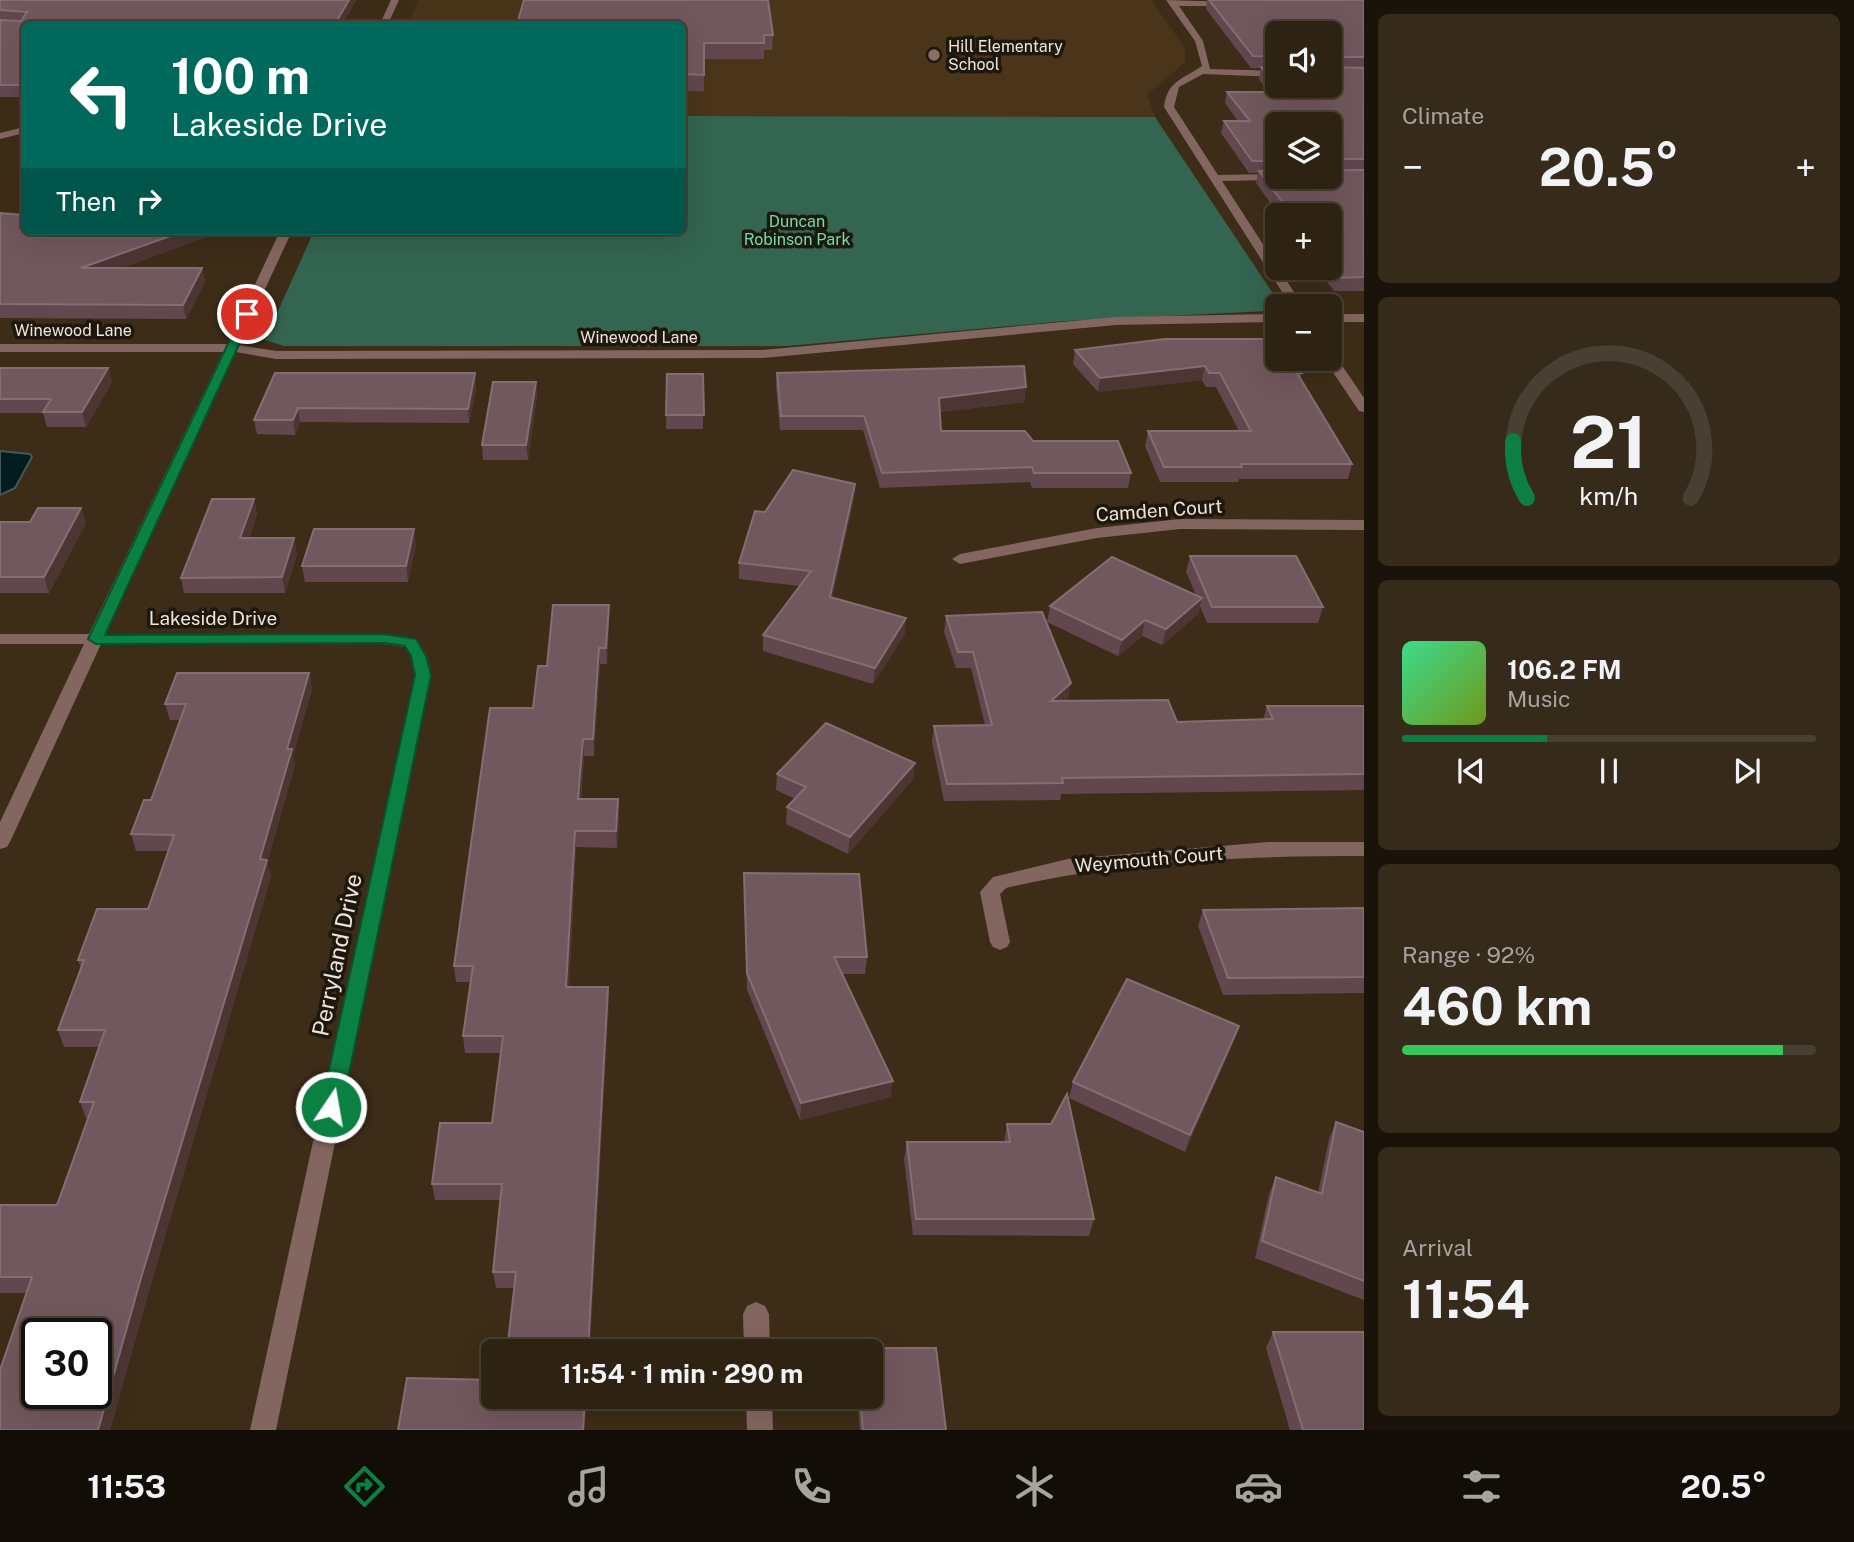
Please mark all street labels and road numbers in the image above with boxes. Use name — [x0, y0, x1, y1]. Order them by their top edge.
street label: Winewood Lane — [14, 321, 132, 340]
street label: Winewood Lane — [580, 328, 698, 347]
street label: Camden Court — [1095, 495, 1223, 525]
street label: Lakeside Drive — [149, 607, 277, 629]
street label: Weymouth Court — [1074, 842, 1224, 876]
street label: Perryland Drive — [306, 871, 367, 1039]

